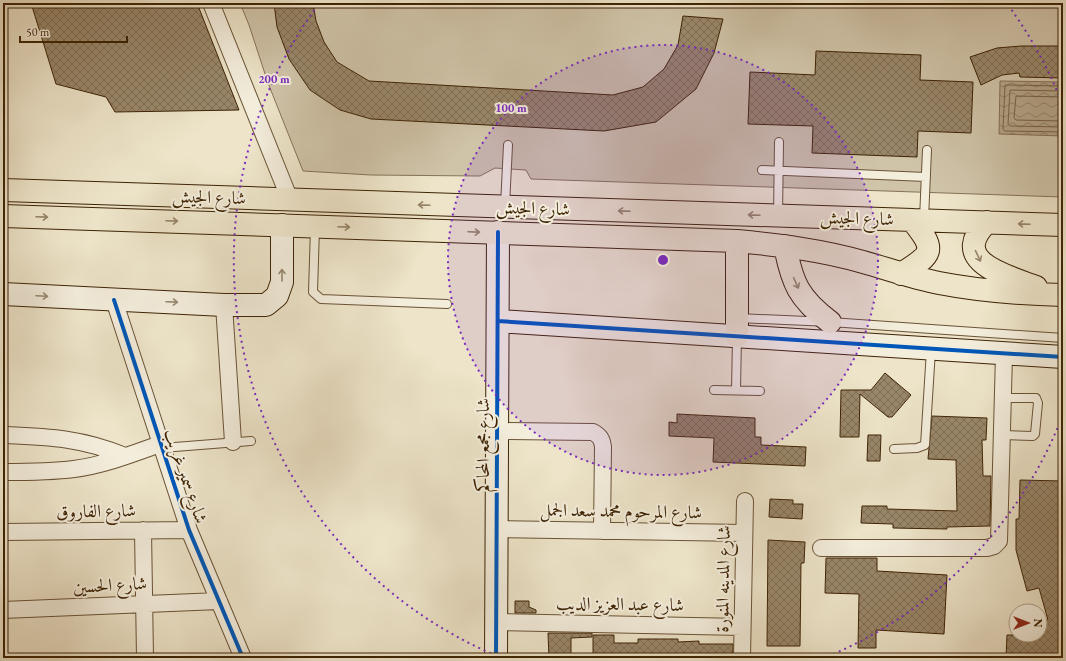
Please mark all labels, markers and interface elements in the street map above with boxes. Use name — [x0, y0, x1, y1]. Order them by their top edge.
scale bar — [20, 18, 127, 44]
text: 50 m — [26, 24, 50, 40]
text: 200 m — [258, 71, 290, 87]
text: 100 m — [495, 100, 527, 116]
street label: شارع الجيش — [172, 184, 246, 213]
street label: شارع الجيش — [496, 195, 570, 224]
one-way arrow — [418, 201, 431, 208]
street label: شارع الجيش — [820, 205, 894, 234]
one-way arrow — [618, 207, 631, 215]
one-way arrow — [748, 211, 761, 219]
one-way arrow — [35, 213, 48, 221]
one-way arrow — [165, 217, 178, 225]
one-way arrow — [1018, 220, 1031, 227]
one-way arrow — [337, 223, 350, 231]
one-way arrow — [467, 228, 480, 235]
one-way arrow — [975, 250, 982, 262]
centre of rings — [656, 253, 670, 267]
one-way arrow — [278, 269, 286, 282]
one-way arrow — [792, 276, 800, 288]
one-way arrow — [35, 293, 48, 300]
one-way arrow — [165, 299, 178, 306]
street label: شارع مجمع المحاكم — [471, 398, 499, 492]
street label: شارع سمير غريب — [156, 425, 213, 528]
street label: شارع الفاروق — [56, 498, 136, 527]
street label: شارع المرحوم محمد سعد الجمل — [540, 498, 702, 528]
street label: شارع المدينه المنورة — [710, 525, 739, 633]
street label: شارع الحسين — [72, 571, 148, 602]
street label: شارع عبد العزيز الديب — [556, 591, 684, 620]
north arrow — [1008, 603, 1048, 643]
text: N — [1031, 619, 1045, 628]

